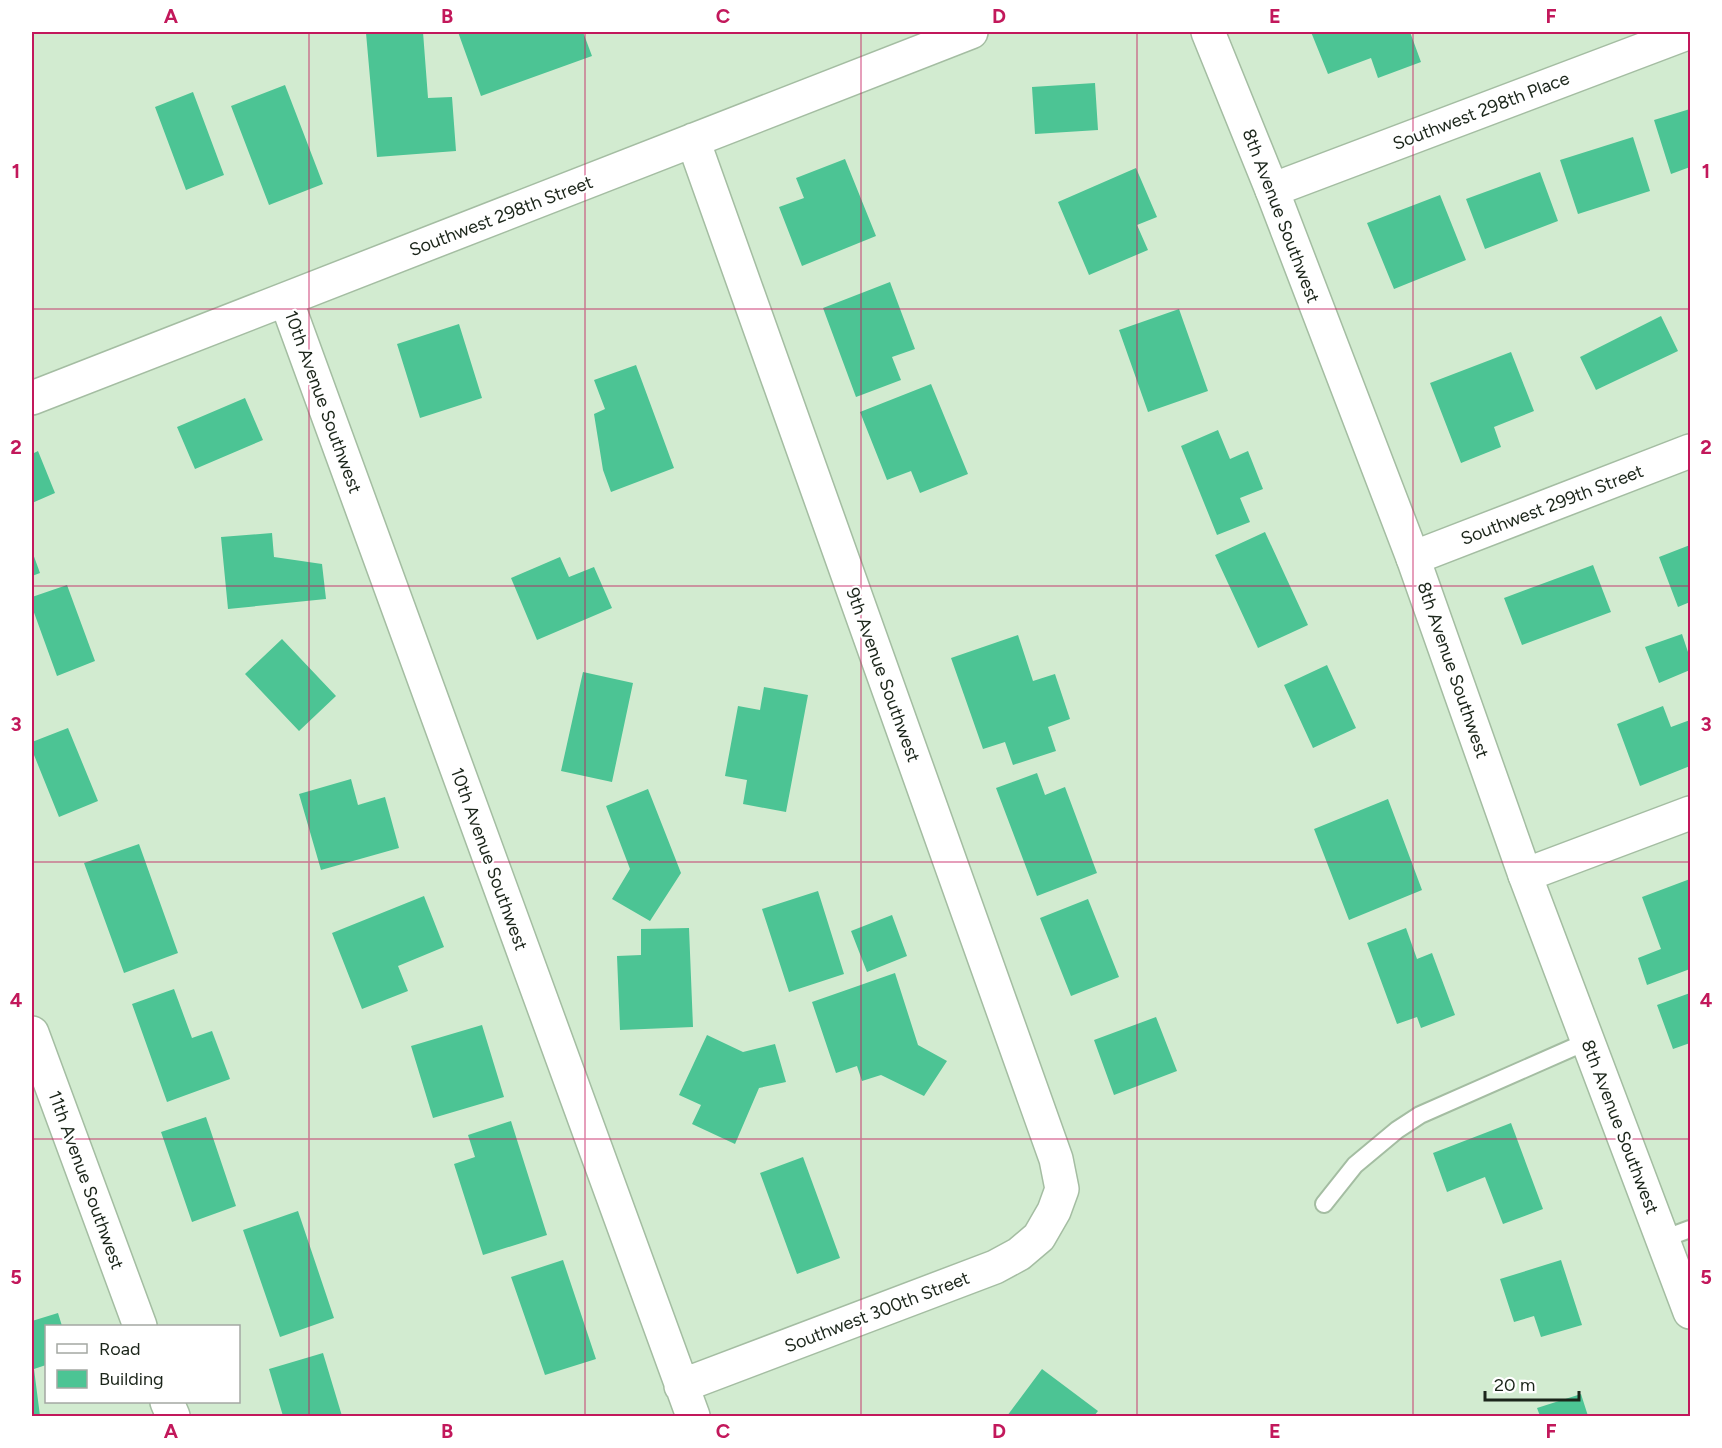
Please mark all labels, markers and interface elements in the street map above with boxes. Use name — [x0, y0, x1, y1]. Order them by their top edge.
text: A — [164, 4, 179, 28]
text: B — [441, 4, 453, 28]
text: C — [716, 4, 730, 28]
text: D — [992, 4, 1006, 28]
text: E — [1269, 4, 1281, 28]
text: F — [1545, 4, 1557, 28]
street label: Southwest 298th Place — [1390, 67, 1573, 155]
street label: 8th Avenue Southwest — [1238, 126, 1324, 306]
text: 1 — [12, 159, 20, 183]
text: 1 — [1702, 159, 1710, 183]
street label: Southwest 298th Street — [406, 171, 596, 261]
street label: 10th Avenue Southwest — [280, 308, 366, 497]
text: 2 — [10, 435, 22, 459]
text: 2 — [1700, 435, 1712, 459]
street label: Southwest 299th Street — [1458, 460, 1647, 550]
street label: 8th Avenue Southwest — [1413, 579, 1494, 761]
street label: 9th Avenue Southwest — [841, 585, 925, 765]
text: 3 — [10, 712, 22, 736]
text: 3 — [1700, 712, 1712, 736]
street label: 10th Avenue Southwest — [446, 765, 532, 954]
text: 4 — [10, 988, 23, 1012]
text: 4 — [1700, 988, 1713, 1012]
street label: 8th Avenue Southwest — [1577, 1037, 1663, 1217]
street label: 11th Avenue Southwest — [43, 1088, 129, 1273]
text: 5 — [10, 1265, 22, 1289]
text: 5 — [1700, 1265, 1712, 1289]
street label: Southwest 300th Street — [781, 1267, 973, 1357]
legend — [45, 1325, 240, 1403]
text: Road — [99, 1338, 140, 1360]
scale bar — [1485, 1364, 1580, 1402]
text: Building — [99, 1368, 164, 1390]
text: 20 m — [1494, 1374, 1535, 1396]
text: A — [164, 1419, 179, 1443]
text: B — [441, 1419, 453, 1443]
text: C — [716, 1419, 730, 1443]
text: D — [992, 1419, 1006, 1443]
text: E — [1269, 1419, 1281, 1443]
text: F — [1545, 1419, 1557, 1443]

